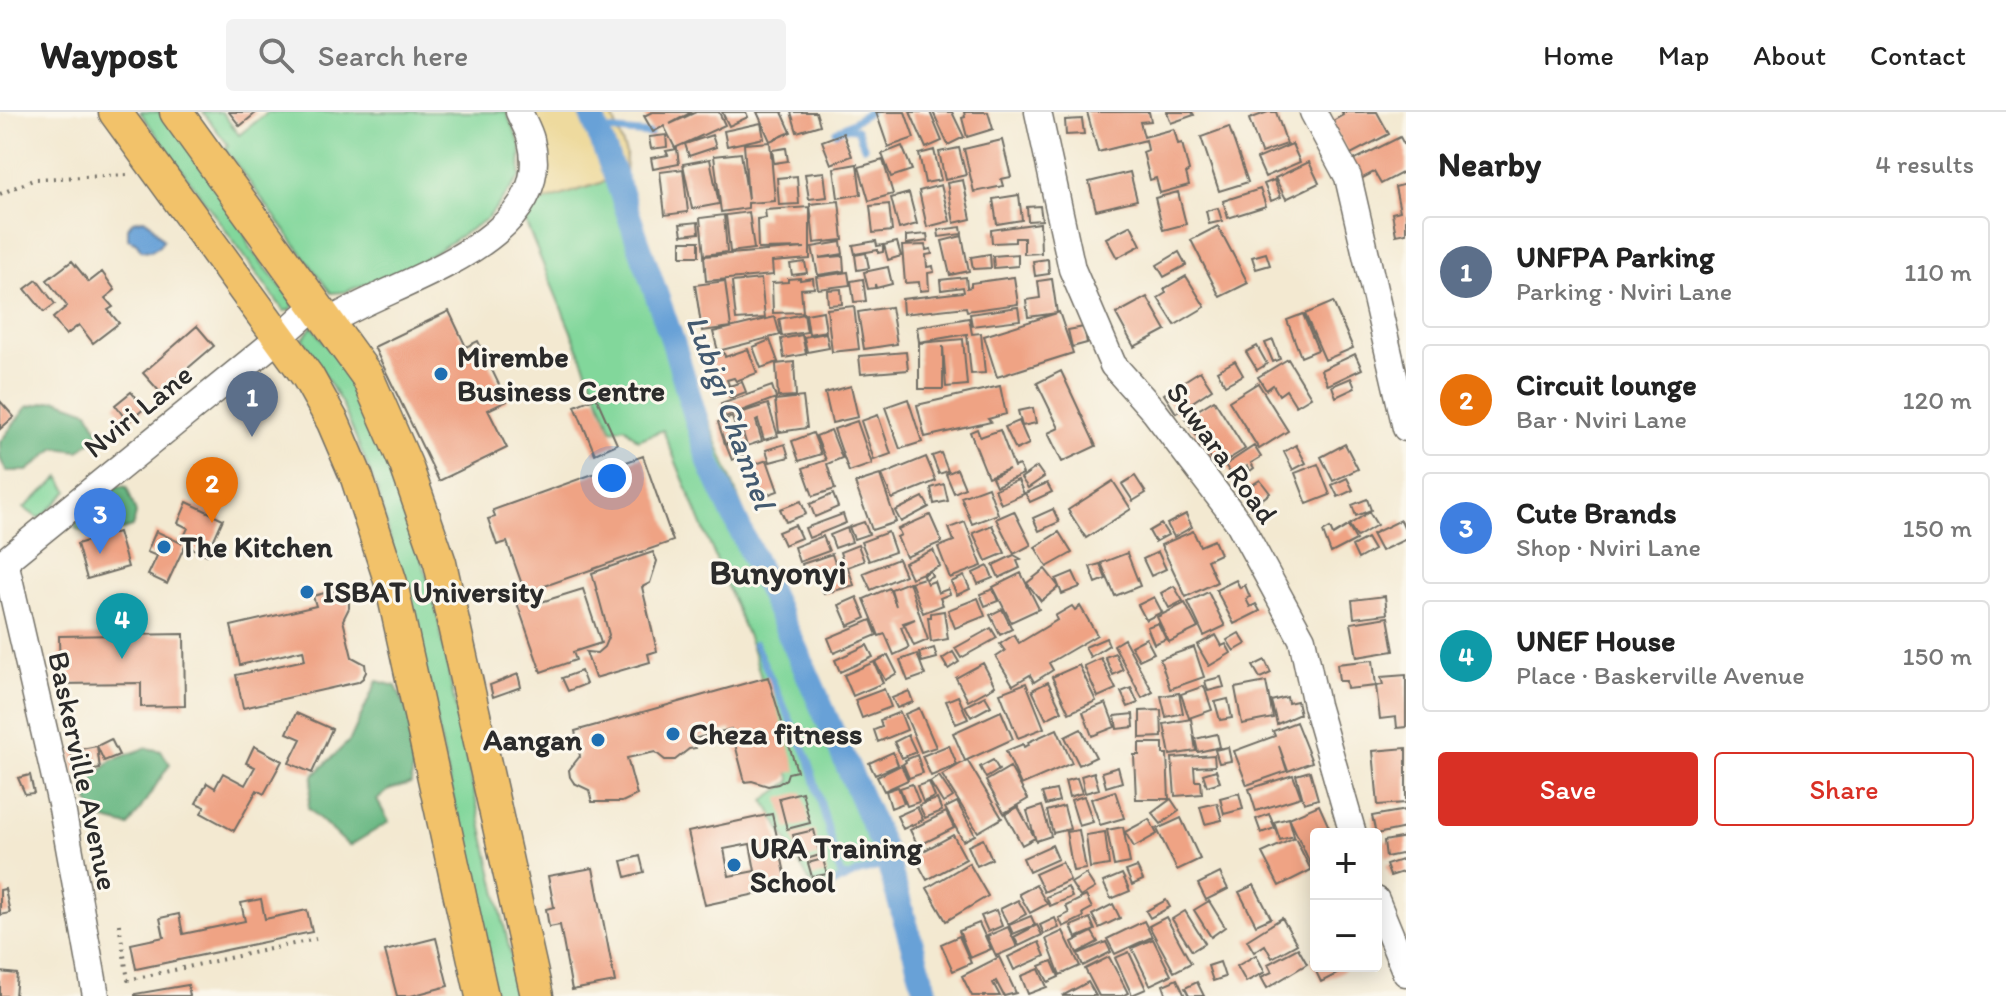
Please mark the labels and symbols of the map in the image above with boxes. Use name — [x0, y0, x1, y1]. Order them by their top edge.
water label: Lubigi Channel — [678, 310, 784, 516]
place label: Mirembe Business Centre — [457, 338, 665, 409]
street label: Nviri Lane — [76, 355, 200, 466]
marker: Mirembe Business Centre — [432, 365, 450, 383]
pin: 1 — [226, 371, 278, 437]
street label: Suwara Road — [1159, 374, 1286, 531]
pin: 2 — [186, 457, 238, 523]
your location — [592, 458, 632, 498]
pin: 3 — [74, 488, 126, 554]
place label: The Kitchen — [179, 528, 333, 565]
marker: The Kitchen — [155, 538, 173, 556]
district label: Bunyonyi — [709, 552, 847, 593]
place label: ISBAT University — [323, 573, 545, 610]
marker: ISBAT University — [298, 583, 316, 601]
pin: 4 — [96, 593, 148, 659]
street label: Baskerville Avenue — [40, 648, 127, 894]
place label: Cheza fitness — [689, 715, 863, 752]
place label: Aangan — [482, 721, 582, 758]
marker: Cheza fitness — [664, 725, 682, 743]
marker: Aangan — [589, 731, 607, 749]
place label: URA Training School — [750, 829, 923, 900]
marker: URA Training School — [725, 856, 743, 874]

